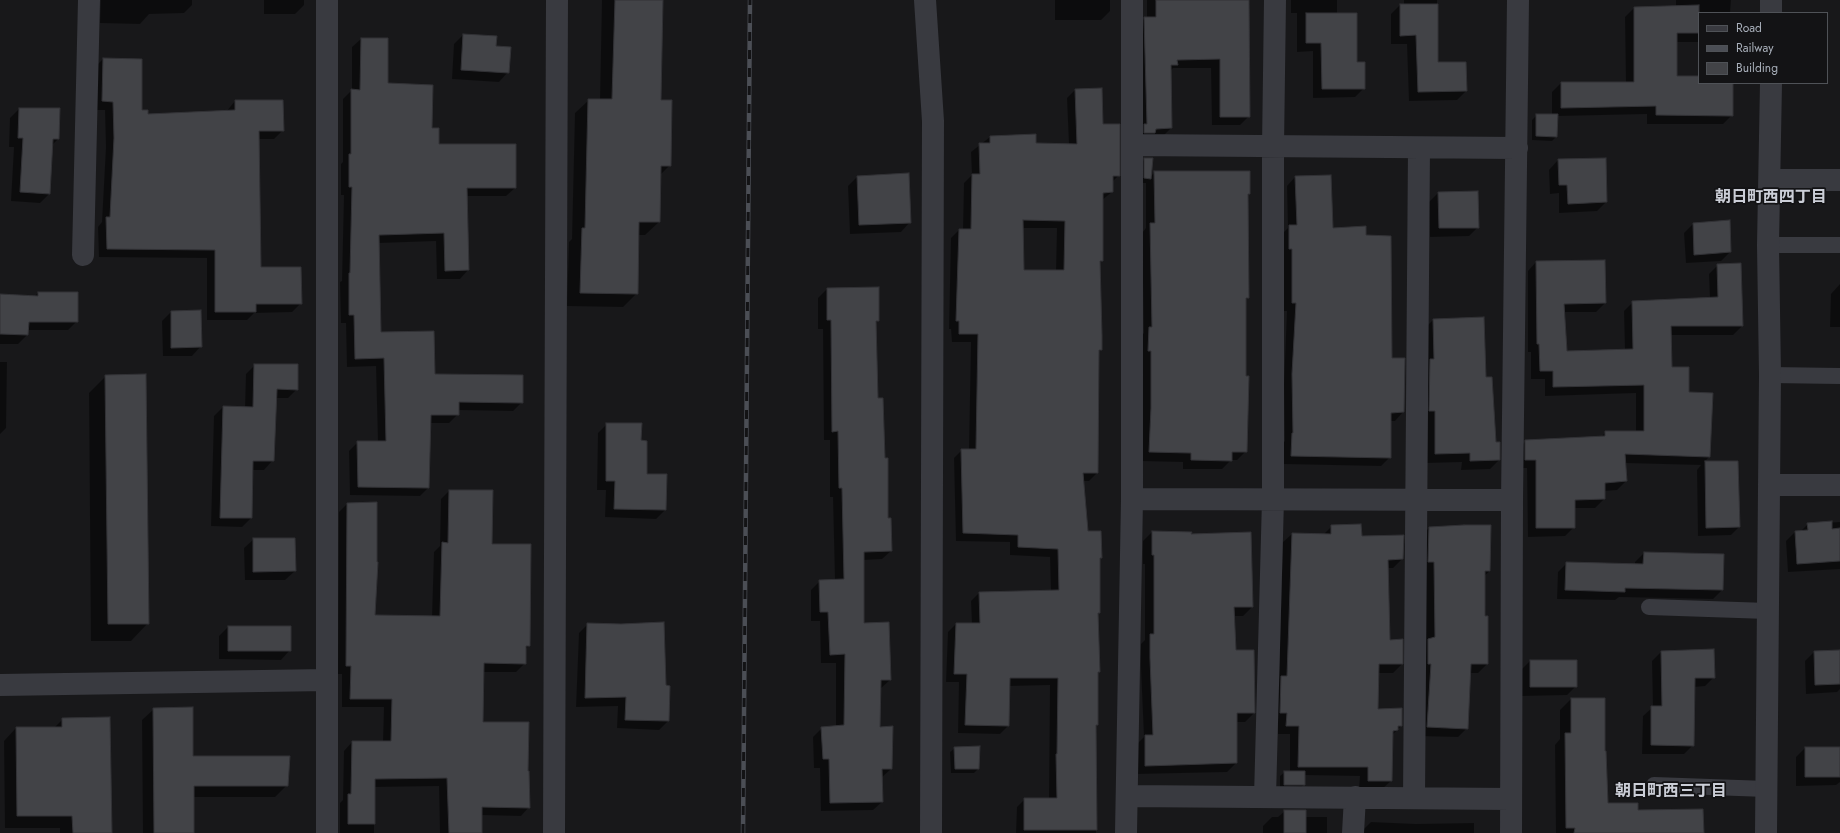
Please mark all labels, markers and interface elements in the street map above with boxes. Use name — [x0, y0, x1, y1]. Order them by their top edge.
legend — [1698, 12, 1828, 84]
text: Road — [1736, 19, 1762, 37]
text: Railway — [1736, 39, 1774, 57]
text: Building — [1736, 59, 1778, 77]
district label: 朝日町西四丁目 — [1715, 188, 1827, 208]
district label: 朝日町西三丁目 — [1615, 782, 1727, 802]

